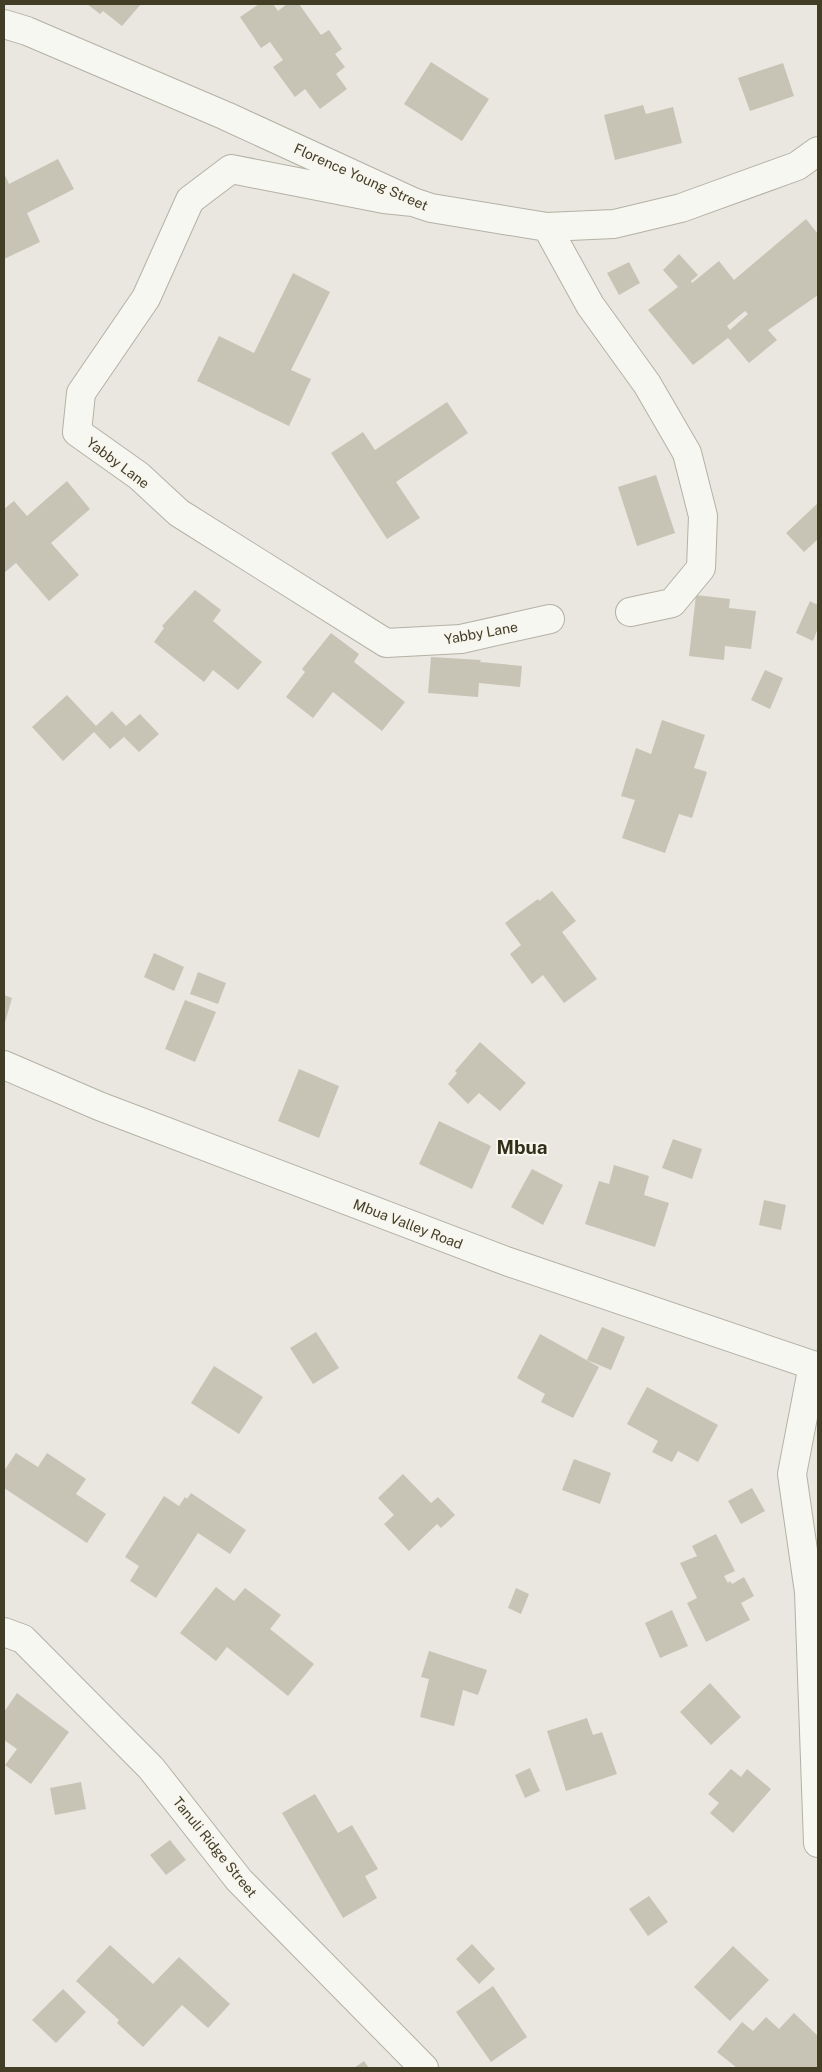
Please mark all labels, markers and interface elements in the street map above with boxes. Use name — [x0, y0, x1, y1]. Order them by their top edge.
street label: Florence Young Street — [291, 140, 431, 214]
street label: Yabby Lane — [83, 434, 153, 492]
street label: Yabby Lane — [443, 619, 519, 647]
district label: Mbua — [497, 1136, 548, 1158]
street label: Mbua Valley Road — [351, 1196, 465, 1252]
street label: Tanuli Ridge Street — [170, 1794, 260, 1900]

